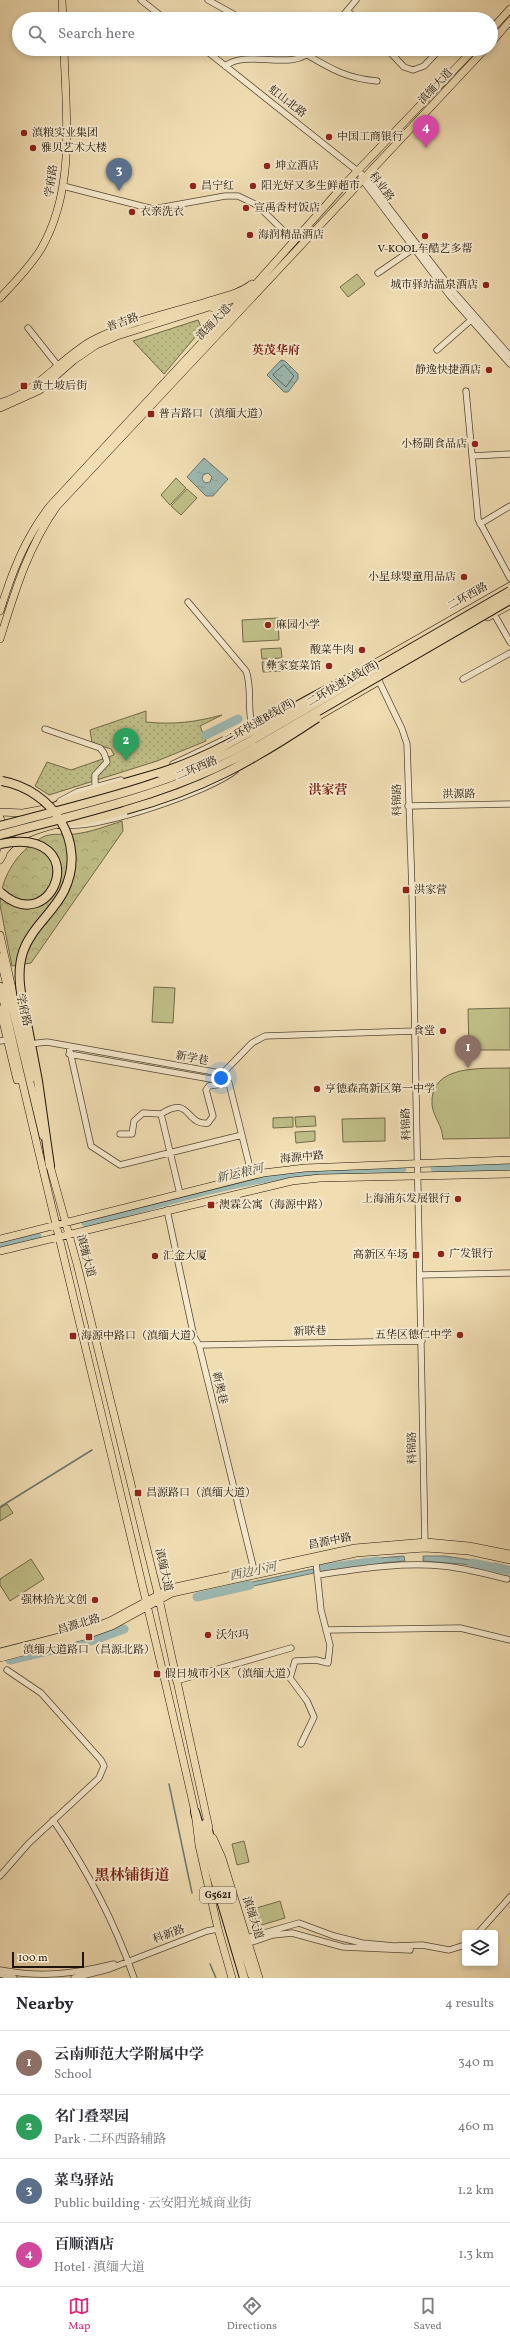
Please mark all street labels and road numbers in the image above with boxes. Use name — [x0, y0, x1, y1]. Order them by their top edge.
street label: 滇缅大道 — [416, 66, 456, 108]
street label: 虹山北路 — [265, 83, 309, 121]
street label: 学府路 — [42, 164, 62, 198]
street label: 科业路 — [365, 169, 397, 205]
street label: 滇缅大道 — [193, 302, 235, 344]
street label: 普吉路 — [105, 310, 141, 336]
street label: 二环西路 — [445, 580, 491, 614]
street label: 二环快速A线(西) — [305, 657, 381, 711]
street label: 二环快速B线(西) — [222, 696, 298, 748]
street label: 二环西路 — [174, 754, 220, 784]
street label: 科锦路 — [390, 783, 406, 817]
street label: 洪源路 — [442, 787, 476, 803]
street label: 学府路 — [12, 992, 34, 1028]
street label: 新学巷 — [174, 1049, 210, 1069]
street label: 科锦路 — [399, 1107, 415, 1141]
street label: 海源中路 — [279, 1149, 325, 1167]
street label: 滇缅大道 — [72, 1233, 98, 1279]
street label: 新联巷 — [293, 1324, 327, 1340]
street label: 新奥巷 — [208, 1370, 230, 1406]
street label: 科锦路 — [405, 1431, 421, 1465]
street label: 昌源中路 — [307, 1530, 353, 1554]
street label: 滇缅大道 — [151, 1547, 175, 1593]
street label: 昌源北路 — [56, 1611, 102, 1639]
road number: G5621 — [200, 1887, 236, 1903]
street label: 滇缅大道 — [238, 1895, 266, 1941]
street label: 科新路 — [151, 1922, 187, 1948]

